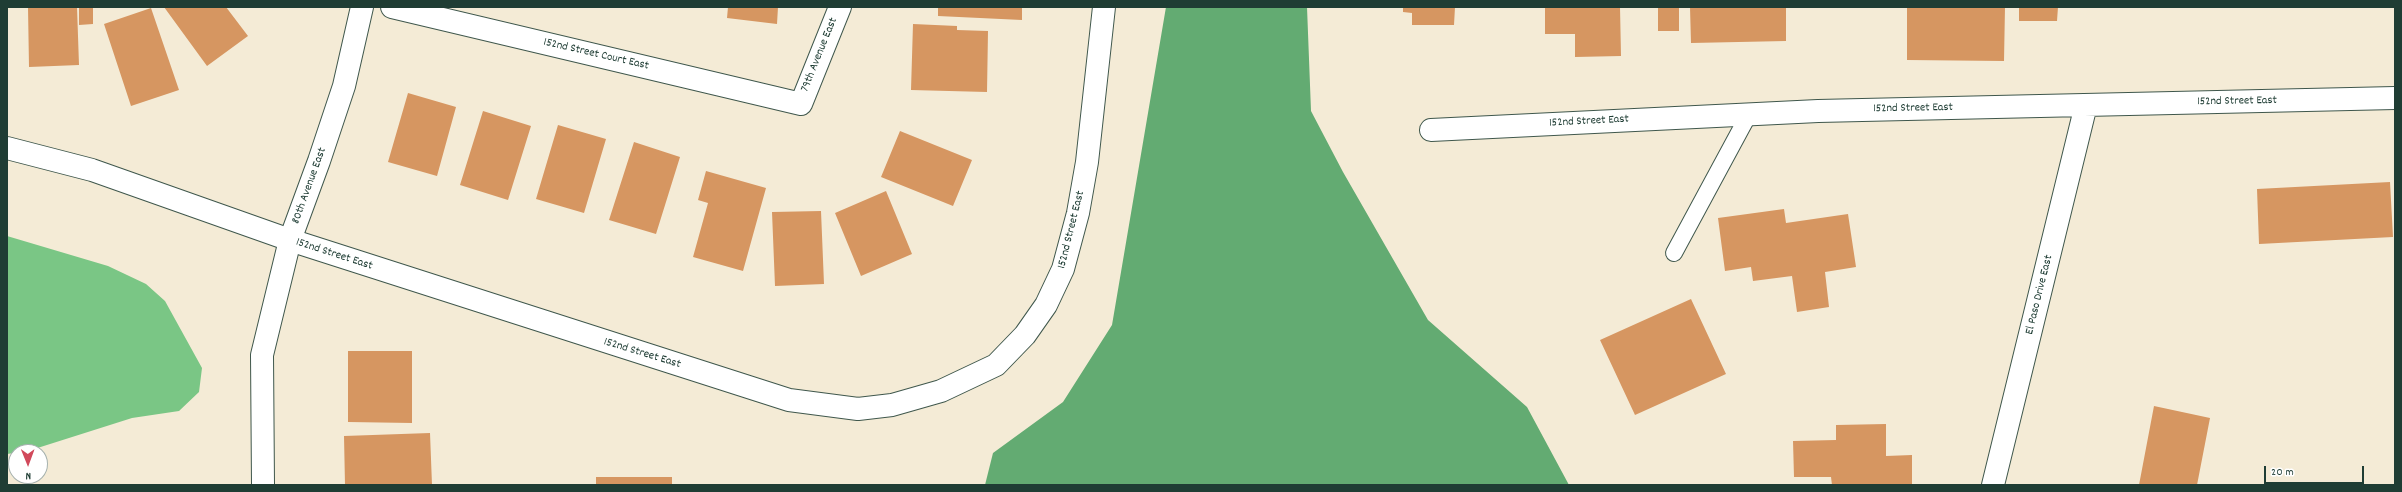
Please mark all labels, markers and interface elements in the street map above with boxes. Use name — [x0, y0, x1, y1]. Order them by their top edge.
street label: 79th Avenue East — [799, 16, 841, 94]
street label: 152nd Street Court East — [542, 36, 650, 74]
street label: 152nd Street East — [2197, 94, 2277, 110]
street label: 152nd Street East — [1873, 101, 1953, 117]
street label: 152nd Street East — [1549, 113, 1629, 131]
street label: 80th Avenue East — [290, 146, 330, 226]
street label: 152nd Street East — [1055, 190, 1089, 270]
street label: 152nd Street East — [294, 236, 374, 274]
street label: El Paso Drive East — [2023, 254, 2057, 336]
street label: 152nd Street East — [602, 335, 682, 373]
north arrow — [8, 444, 48, 484]
scale bar — [2266, 458, 2366, 484]
text: 20 m — [2271, 464, 2294, 481]
text: N — [25, 467, 31, 483]

